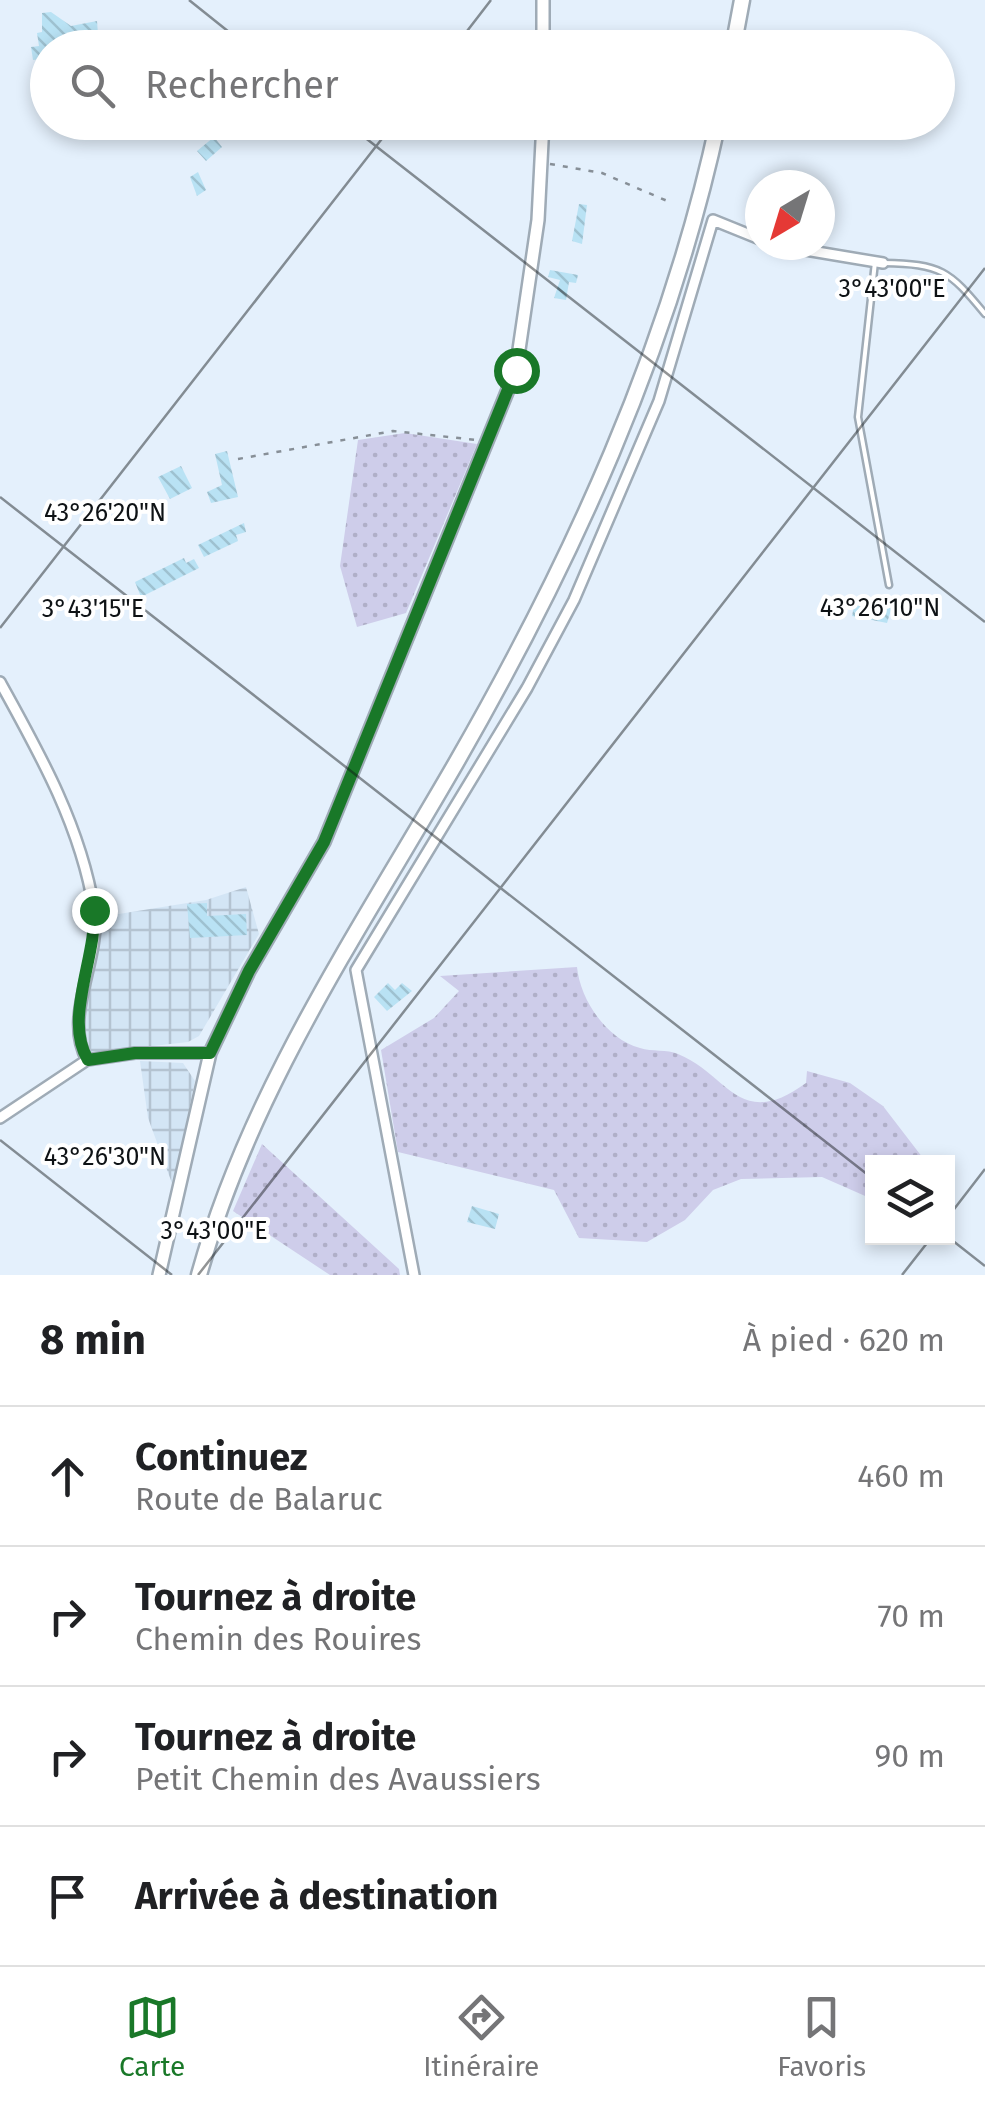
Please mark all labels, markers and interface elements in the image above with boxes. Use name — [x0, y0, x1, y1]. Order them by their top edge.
search box — [30, 30, 955, 140]
icon: search — [65, 58, 120, 113]
text: Rechercher — [145, 62, 339, 108]
north arrow — [745, 170, 835, 260]
text: 3°43'00"E — [838, 274, 946, 304]
route start — [494, 348, 540, 394]
text: 43°26'20"N — [44, 498, 166, 528]
text: 43°26'10"N — [820, 593, 940, 623]
text: 3°43'15"E — [42, 594, 144, 624]
route end — [72, 888, 118, 934]
text: 43°26'30"N — [44, 1142, 166, 1172]
map controls — [865, 1155, 955, 1245]
button: layers — [865, 1155, 955, 1245]
text: 3°43'00"E — [160, 1216, 268, 1246]
text: 8 min — [40, 1315, 146, 1365]
text: À pied · 620 m — [743, 1321, 945, 1359]
text: Continuez — [135, 1434, 307, 1480]
icon: ahead — [40, 1449, 95, 1504]
text: 460 m — [857, 1457, 945, 1495]
text: Route de Balaruc — [135, 1480, 383, 1518]
text: Tournez à droite — [135, 1574, 416, 1620]
icon: right — [40, 1589, 95, 1644]
text: 70 m — [877, 1597, 945, 1635]
text: Chemin des Rouires — [135, 1620, 421, 1658]
text: Tournez à droite — [135, 1714, 416, 1760]
icon: right — [40, 1729, 95, 1784]
text: 90 m — [874, 1737, 945, 1775]
text: Petit Chemin des Avaussiers — [135, 1760, 541, 1798]
icon: arrive — [40, 1869, 95, 1924]
text: Arrivée à destination — [135, 1873, 498, 1919]
tab: Carte — [119, 1990, 185, 2083]
tab: Itinéraire — [423, 1990, 539, 2083]
tab: Favoris — [777, 1990, 866, 2083]

